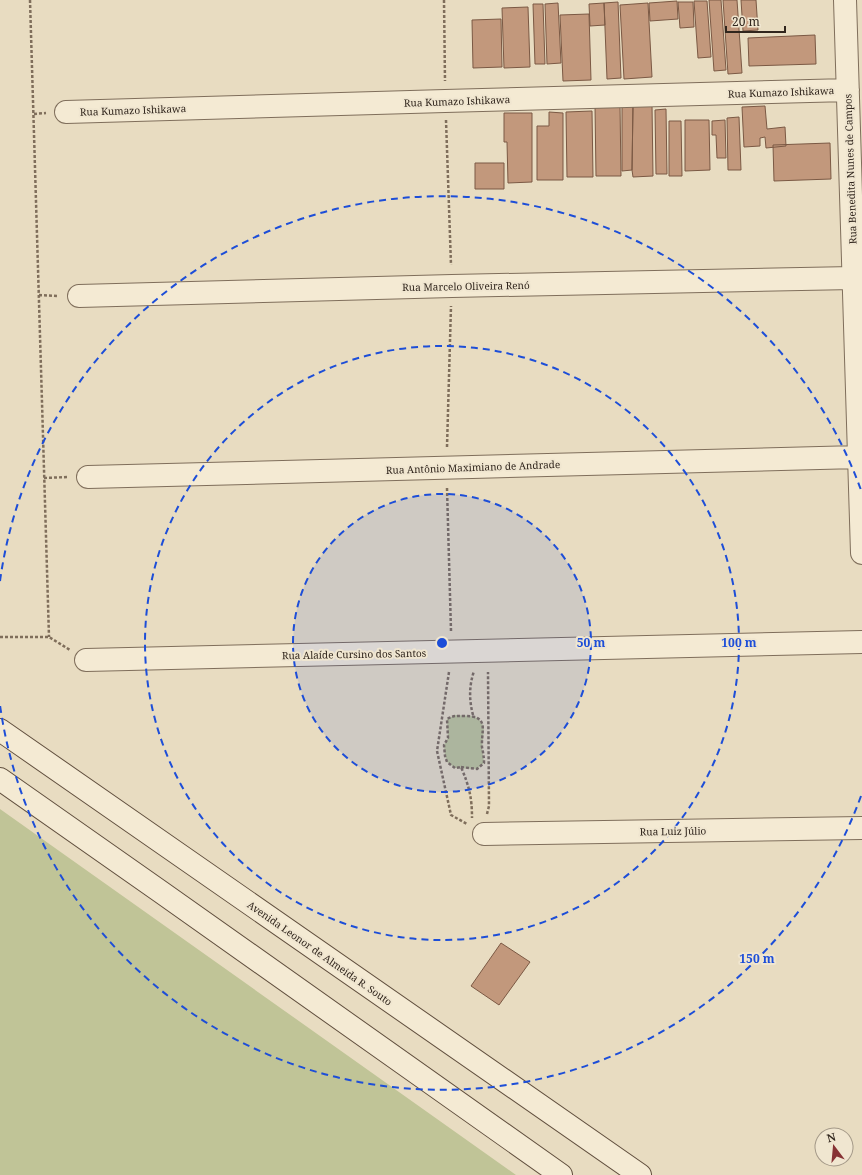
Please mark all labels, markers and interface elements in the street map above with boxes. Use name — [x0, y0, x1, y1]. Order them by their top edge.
scale bar — [726, 8, 785, 34]
text: 20 m — [732, 13, 760, 30]
street label: Rua Kumazo Ishikawa — [728, 83, 835, 101]
street label: Rua Kumazo Ishikawa — [404, 92, 511, 110]
street label: Rua Benedita Nunes de Campos — [840, 93, 860, 244]
street label: Rua Kumazo Ishikawa — [80, 101, 187, 119]
street label: Rua Marcelo Oliveira Renó — [402, 278, 530, 294]
street label: Rua Antônio Maximiano de Andrade — [386, 457, 560, 477]
text: 50 m — [577, 634, 605, 651]
text: 100 m — [721, 634, 757, 651]
centre of rings — [435, 636, 449, 650]
street label: Rua Alaíde Cursino dos Santos — [282, 646, 427, 662]
street label: Rua Luiz Júlio — [640, 823, 707, 839]
street label: Avenida Leonor de Almeida R. Souto — [245, 897, 395, 1009]
text: 150 m — [739, 950, 775, 967]
north arrow — [814, 1127, 854, 1167]
text: N — [825, 1128, 838, 1145]

